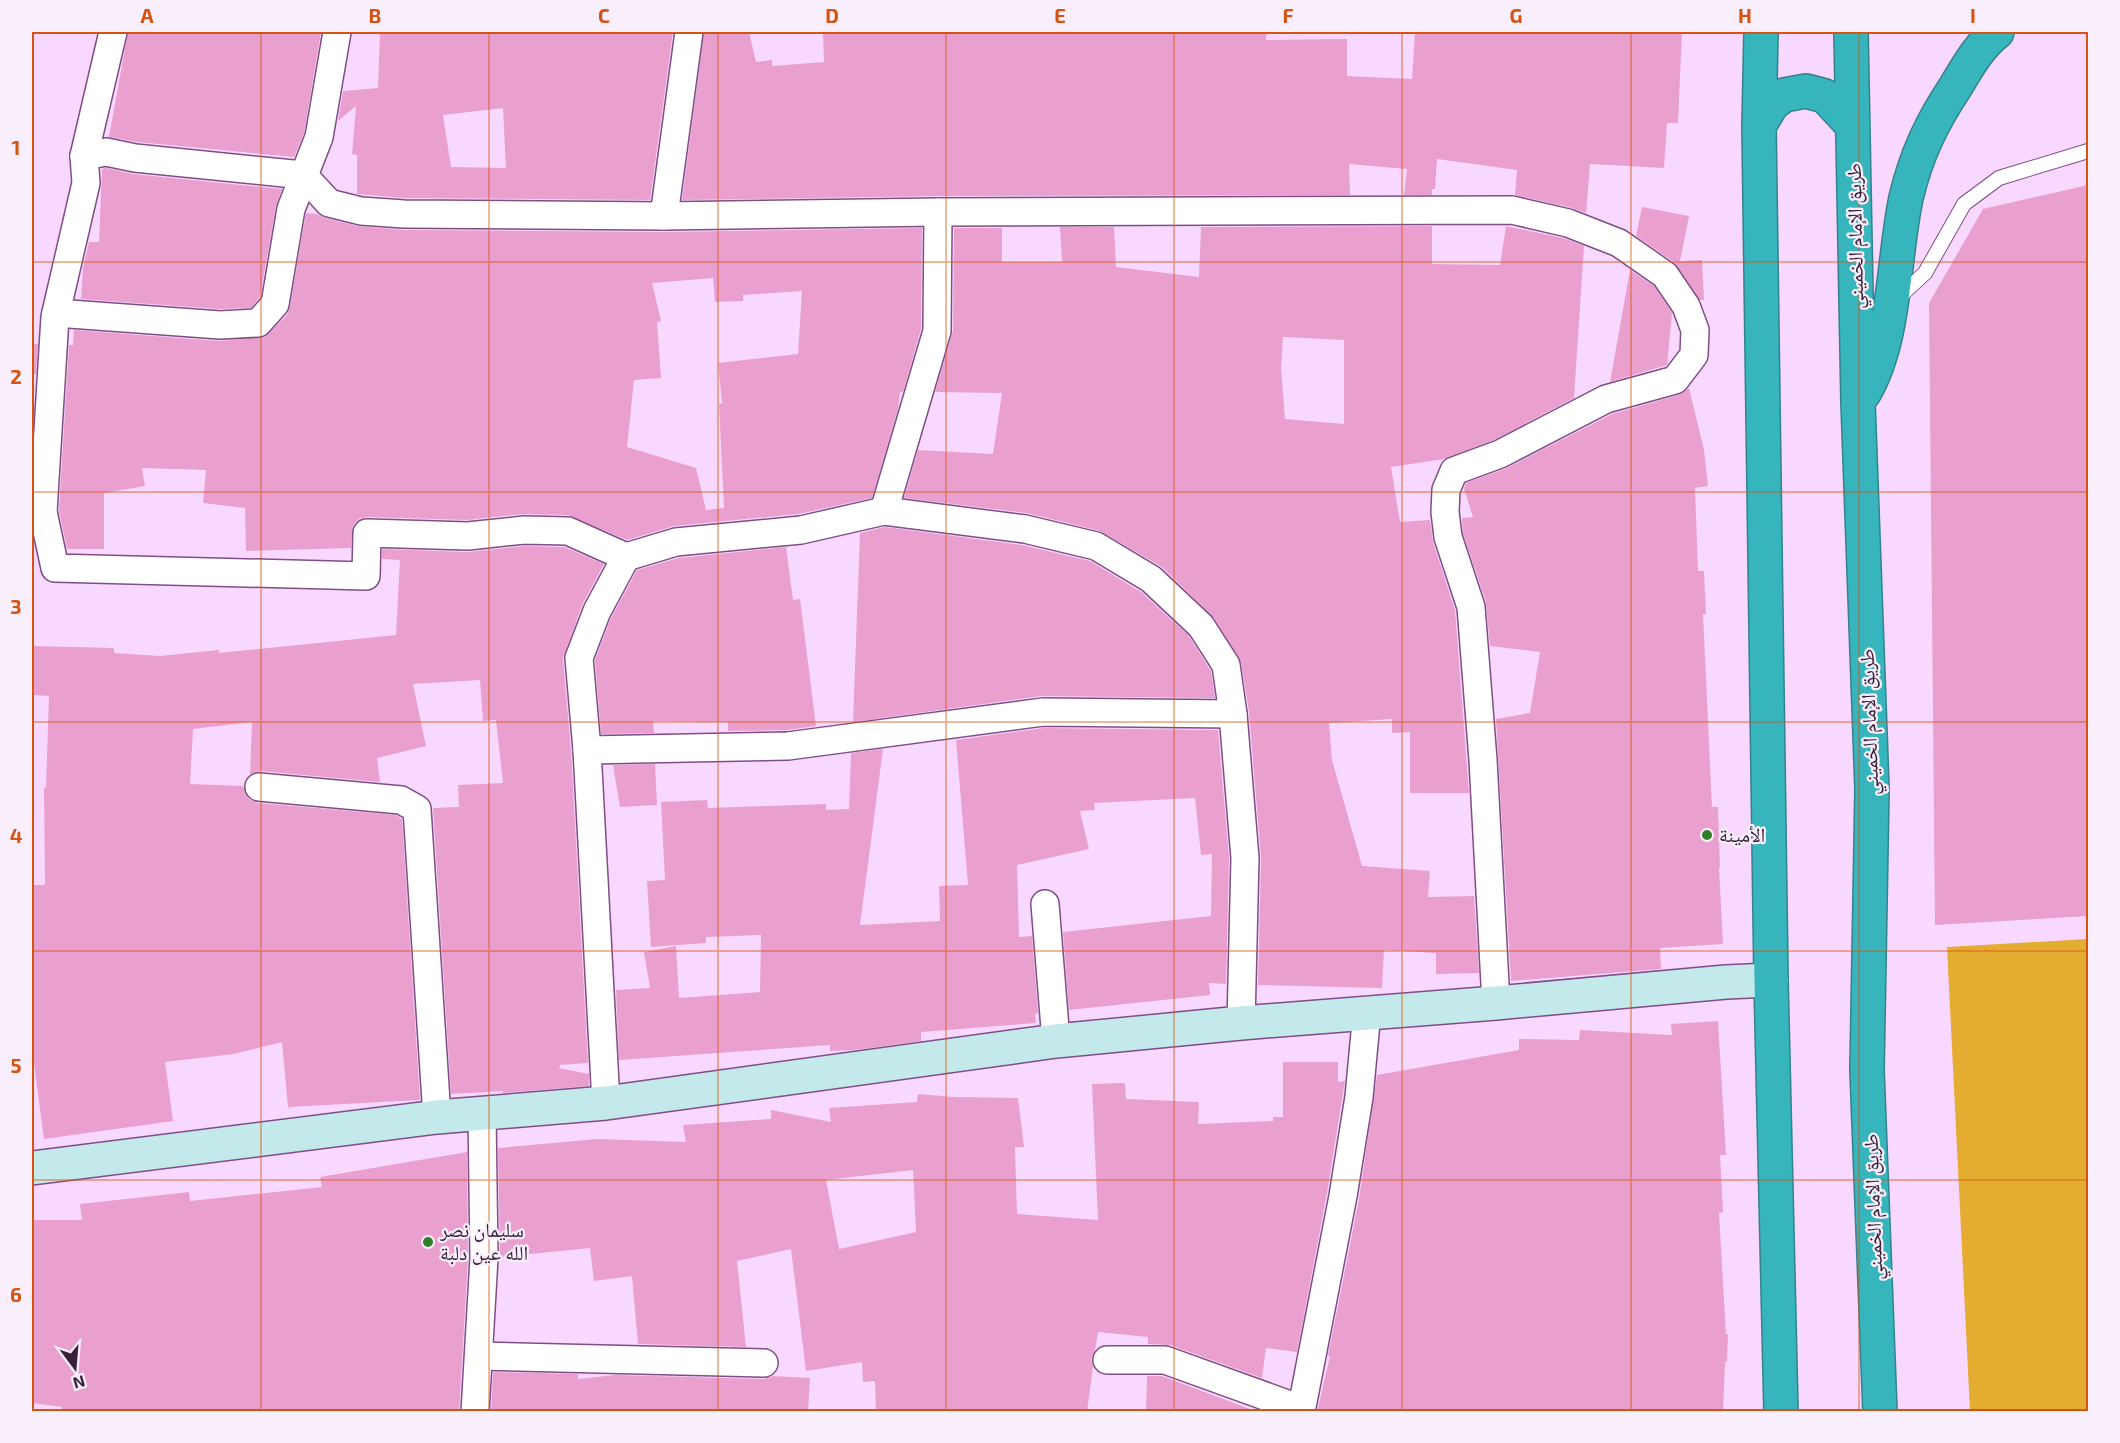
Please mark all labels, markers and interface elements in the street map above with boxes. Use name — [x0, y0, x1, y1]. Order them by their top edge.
text: A — [140, 3, 154, 27]
text: B — [369, 3, 381, 27]
text: C — [598, 3, 610, 27]
text: D — [825, 3, 839, 27]
text: E — [1054, 3, 1066, 27]
text: F — [1282, 3, 1294, 27]
text: G — [1510, 3, 1522, 27]
text: H — [1738, 3, 1752, 27]
text: I — [1970, 3, 1976, 27]
text: 1 — [12, 135, 20, 159]
street label: طريق الإمام الخميني — [1841, 163, 1872, 309]
text: 2 — [10, 364, 22, 388]
text: 3 — [10, 594, 22, 618]
street label: طريق الإمام الخميني — [1853, 648, 1888, 796]
place label: الأمينة — [1719, 822, 1765, 846]
text: 4 — [10, 823, 23, 847]
marker: الأمينة — [1700, 828, 1714, 842]
text: 5 — [10, 1053, 22, 1077]
street label: طريق الإمام الخميني — [1857, 1133, 1892, 1281]
place label: سليمان نصر الله عين دلبة — [439, 1217, 528, 1265]
marker: سليمان نصر الله عين دلبة — [421, 1235, 435, 1249]
text: 6 — [10, 1282, 22, 1306]
north arrow — [45, 1338, 105, 1398]
text: N — [71, 1372, 87, 1394]

